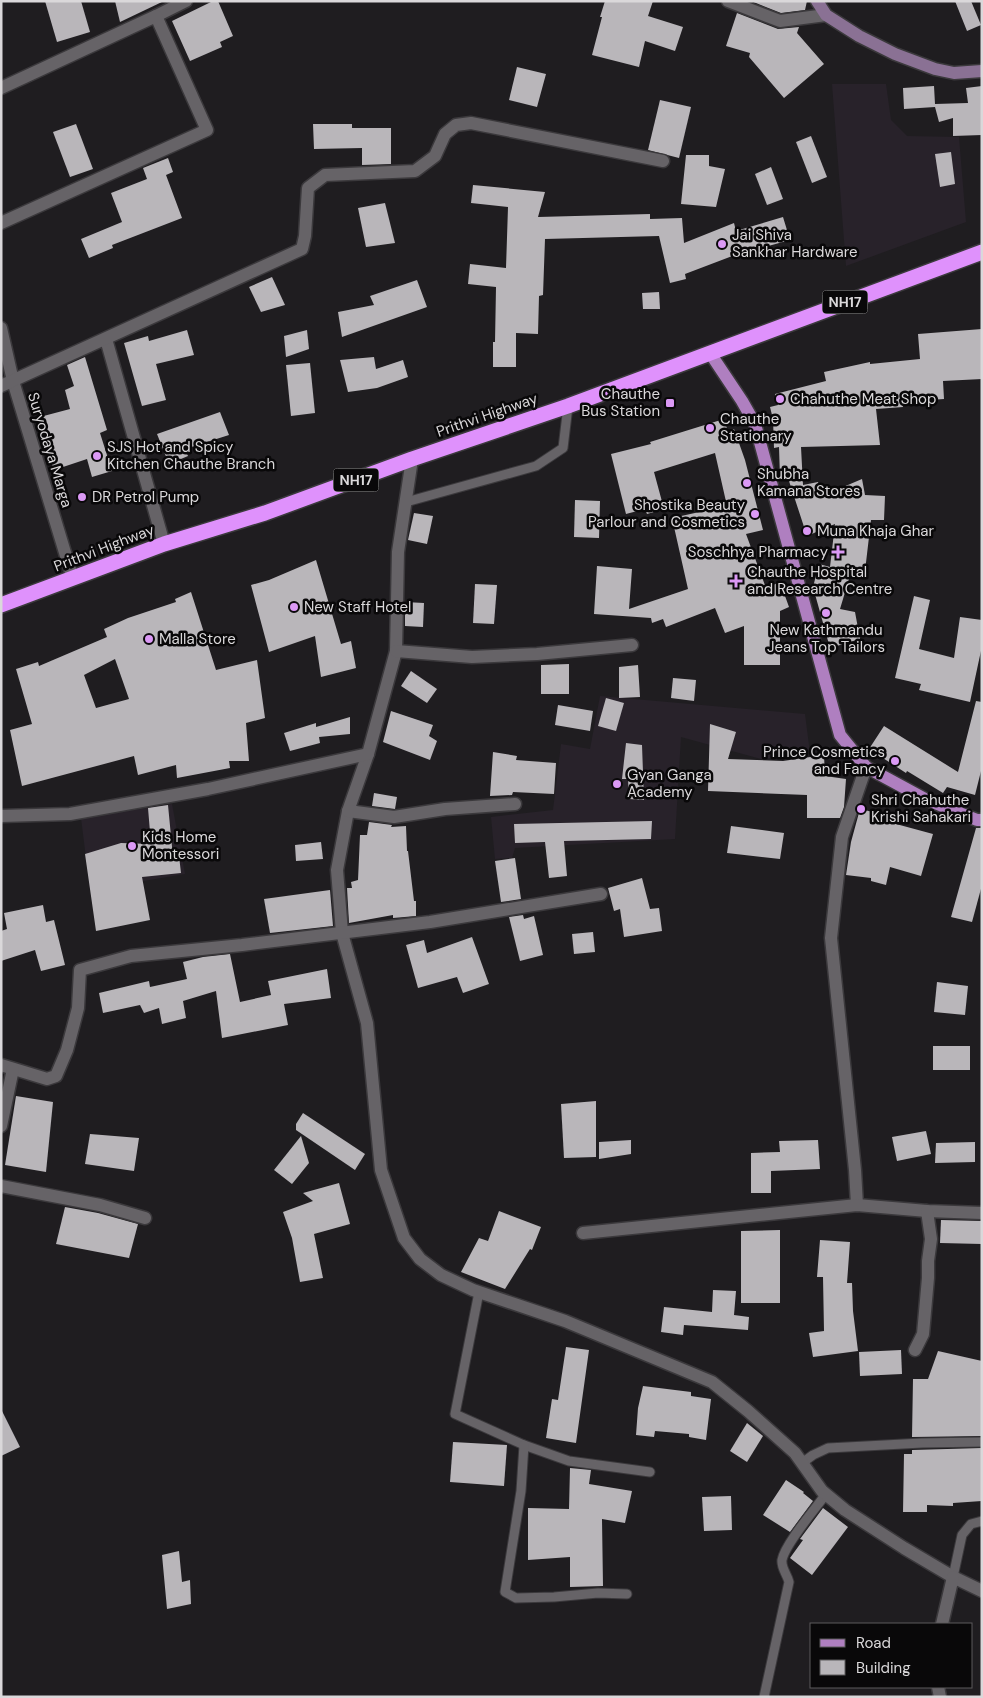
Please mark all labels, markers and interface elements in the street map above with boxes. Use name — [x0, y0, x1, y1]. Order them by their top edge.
place label: Jai Shiva Sankhar Hardware — [732, 225, 858, 262]
marker: Jai Shiva Sankhar Hardware — [716, 238, 728, 250]
road number: NH17 — [822, 290, 868, 314]
place label: Chauthe Bus Station — [581, 384, 660, 421]
street label: Prithvi Highway — [434, 388, 541, 442]
place label: Chahuthe Meat Shop — [790, 389, 936, 409]
street label: Suryodaya Marga — [23, 390, 77, 510]
marker: Chahuthe Meat Shop — [774, 393, 786, 405]
marker: Chauthe Bus Station — [664, 397, 676, 409]
place label: Chauthe Stationary — [720, 409, 792, 446]
marker: Chauthe Stationary — [704, 422, 716, 434]
place label: SJS Hot and Spicy Kitchen Chauthe Branch — [107, 437, 275, 474]
marker: SJS Hot and Spicy Kitchen Chauthe Branch — [91, 450, 103, 462]
place label: Shubha Kamana Stores — [757, 464, 860, 501]
road number: NH17 — [334, 468, 378, 492]
marker: Shubha Kamana Stores — [741, 477, 753, 489]
place label: DR Petrol Pump — [92, 487, 199, 507]
marker: DR Petrol Pump — [76, 491, 88, 503]
place label: Shostika Beauty Parlour and Cosmetics — [588, 495, 746, 532]
marker: Shostika Beauty Parlour and Cosmetics — [749, 508, 761, 520]
street label: Prithvi Highway — [51, 519, 158, 576]
place label: Muna Khaja Ghar — [817, 521, 934, 541]
marker: Muna Khaja Ghar — [801, 525, 813, 537]
place label: Soschhya Pharmacy — [688, 542, 829, 562]
marker: Soschhya Pharmacy — [832, 546, 844, 558]
place label: Chauthe Hospital and Research Centre — [747, 562, 892, 599]
marker: Chauthe Hospital and Research Centre — [729, 574, 743, 588]
place label: New Staff Hotel — [304, 597, 411, 617]
marker: New Staff Hotel — [288, 601, 300, 613]
marker: New Kathmandu Jeans Top Tailors — [820, 607, 832, 619]
place label: New Kathmandu Jeans Top Tailors — [767, 620, 885, 657]
place label: Malla Store — [159, 629, 236, 649]
marker: Malla Store — [143, 633, 155, 645]
place label: Prince Cosmetics and Fancy — [763, 742, 886, 779]
marker: Prince Cosmetics and Fancy — [889, 755, 901, 767]
place label: Gyan Ganga Academy — [627, 765, 712, 802]
marker: Gyan Ganga Academy — [611, 778, 623, 790]
place label: Shri Chahuthe Krishi Sahakari — [871, 790, 971, 827]
marker: Shri Chahuthe Krishi Sahakari — [855, 803, 867, 815]
place label: Kids Home Montessori — [142, 827, 219, 864]
marker: Kids Home Montessori — [126, 840, 138, 852]
legend — [810, 1623, 973, 1688]
text: Road — [856, 1633, 891, 1653]
text: Building — [856, 1658, 911, 1678]

